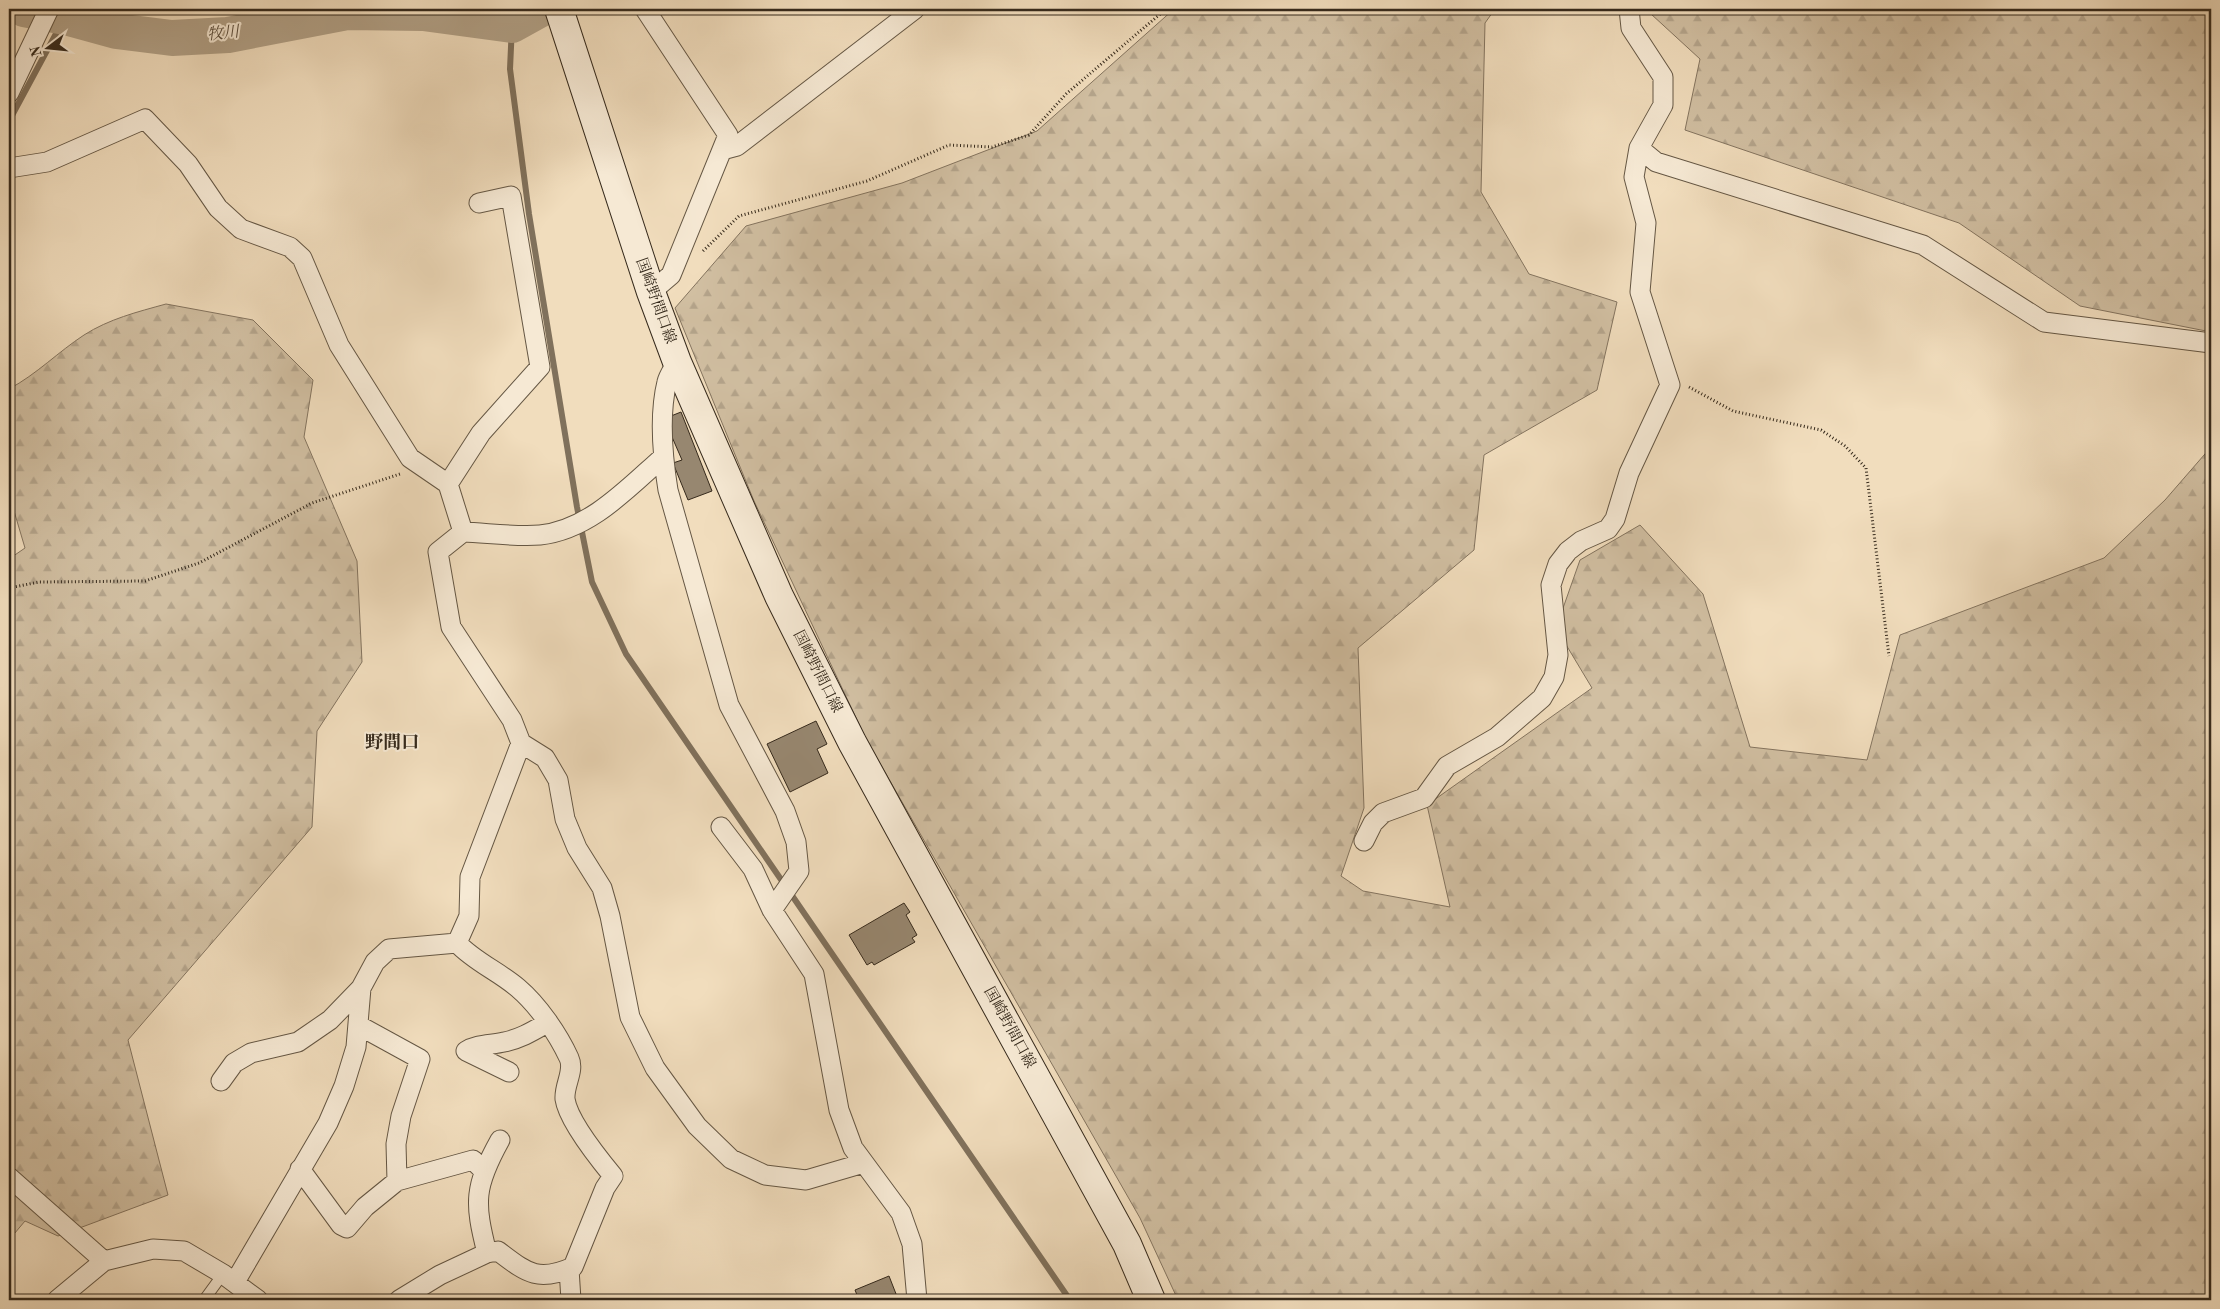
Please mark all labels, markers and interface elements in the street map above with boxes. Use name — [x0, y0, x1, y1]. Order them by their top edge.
north arrow — [22, 22, 72, 72]
water label: 牧川 — [206, 22, 242, 44]
text: N — [28, 44, 45, 58]
street label: 国崎野間口線 — [633, 255, 679, 346]
street label: 国崎野間口線 — [790, 628, 846, 716]
district label: 野間口 — [365, 732, 419, 752]
street label: 国崎野間口線 — [981, 984, 1039, 1071]

